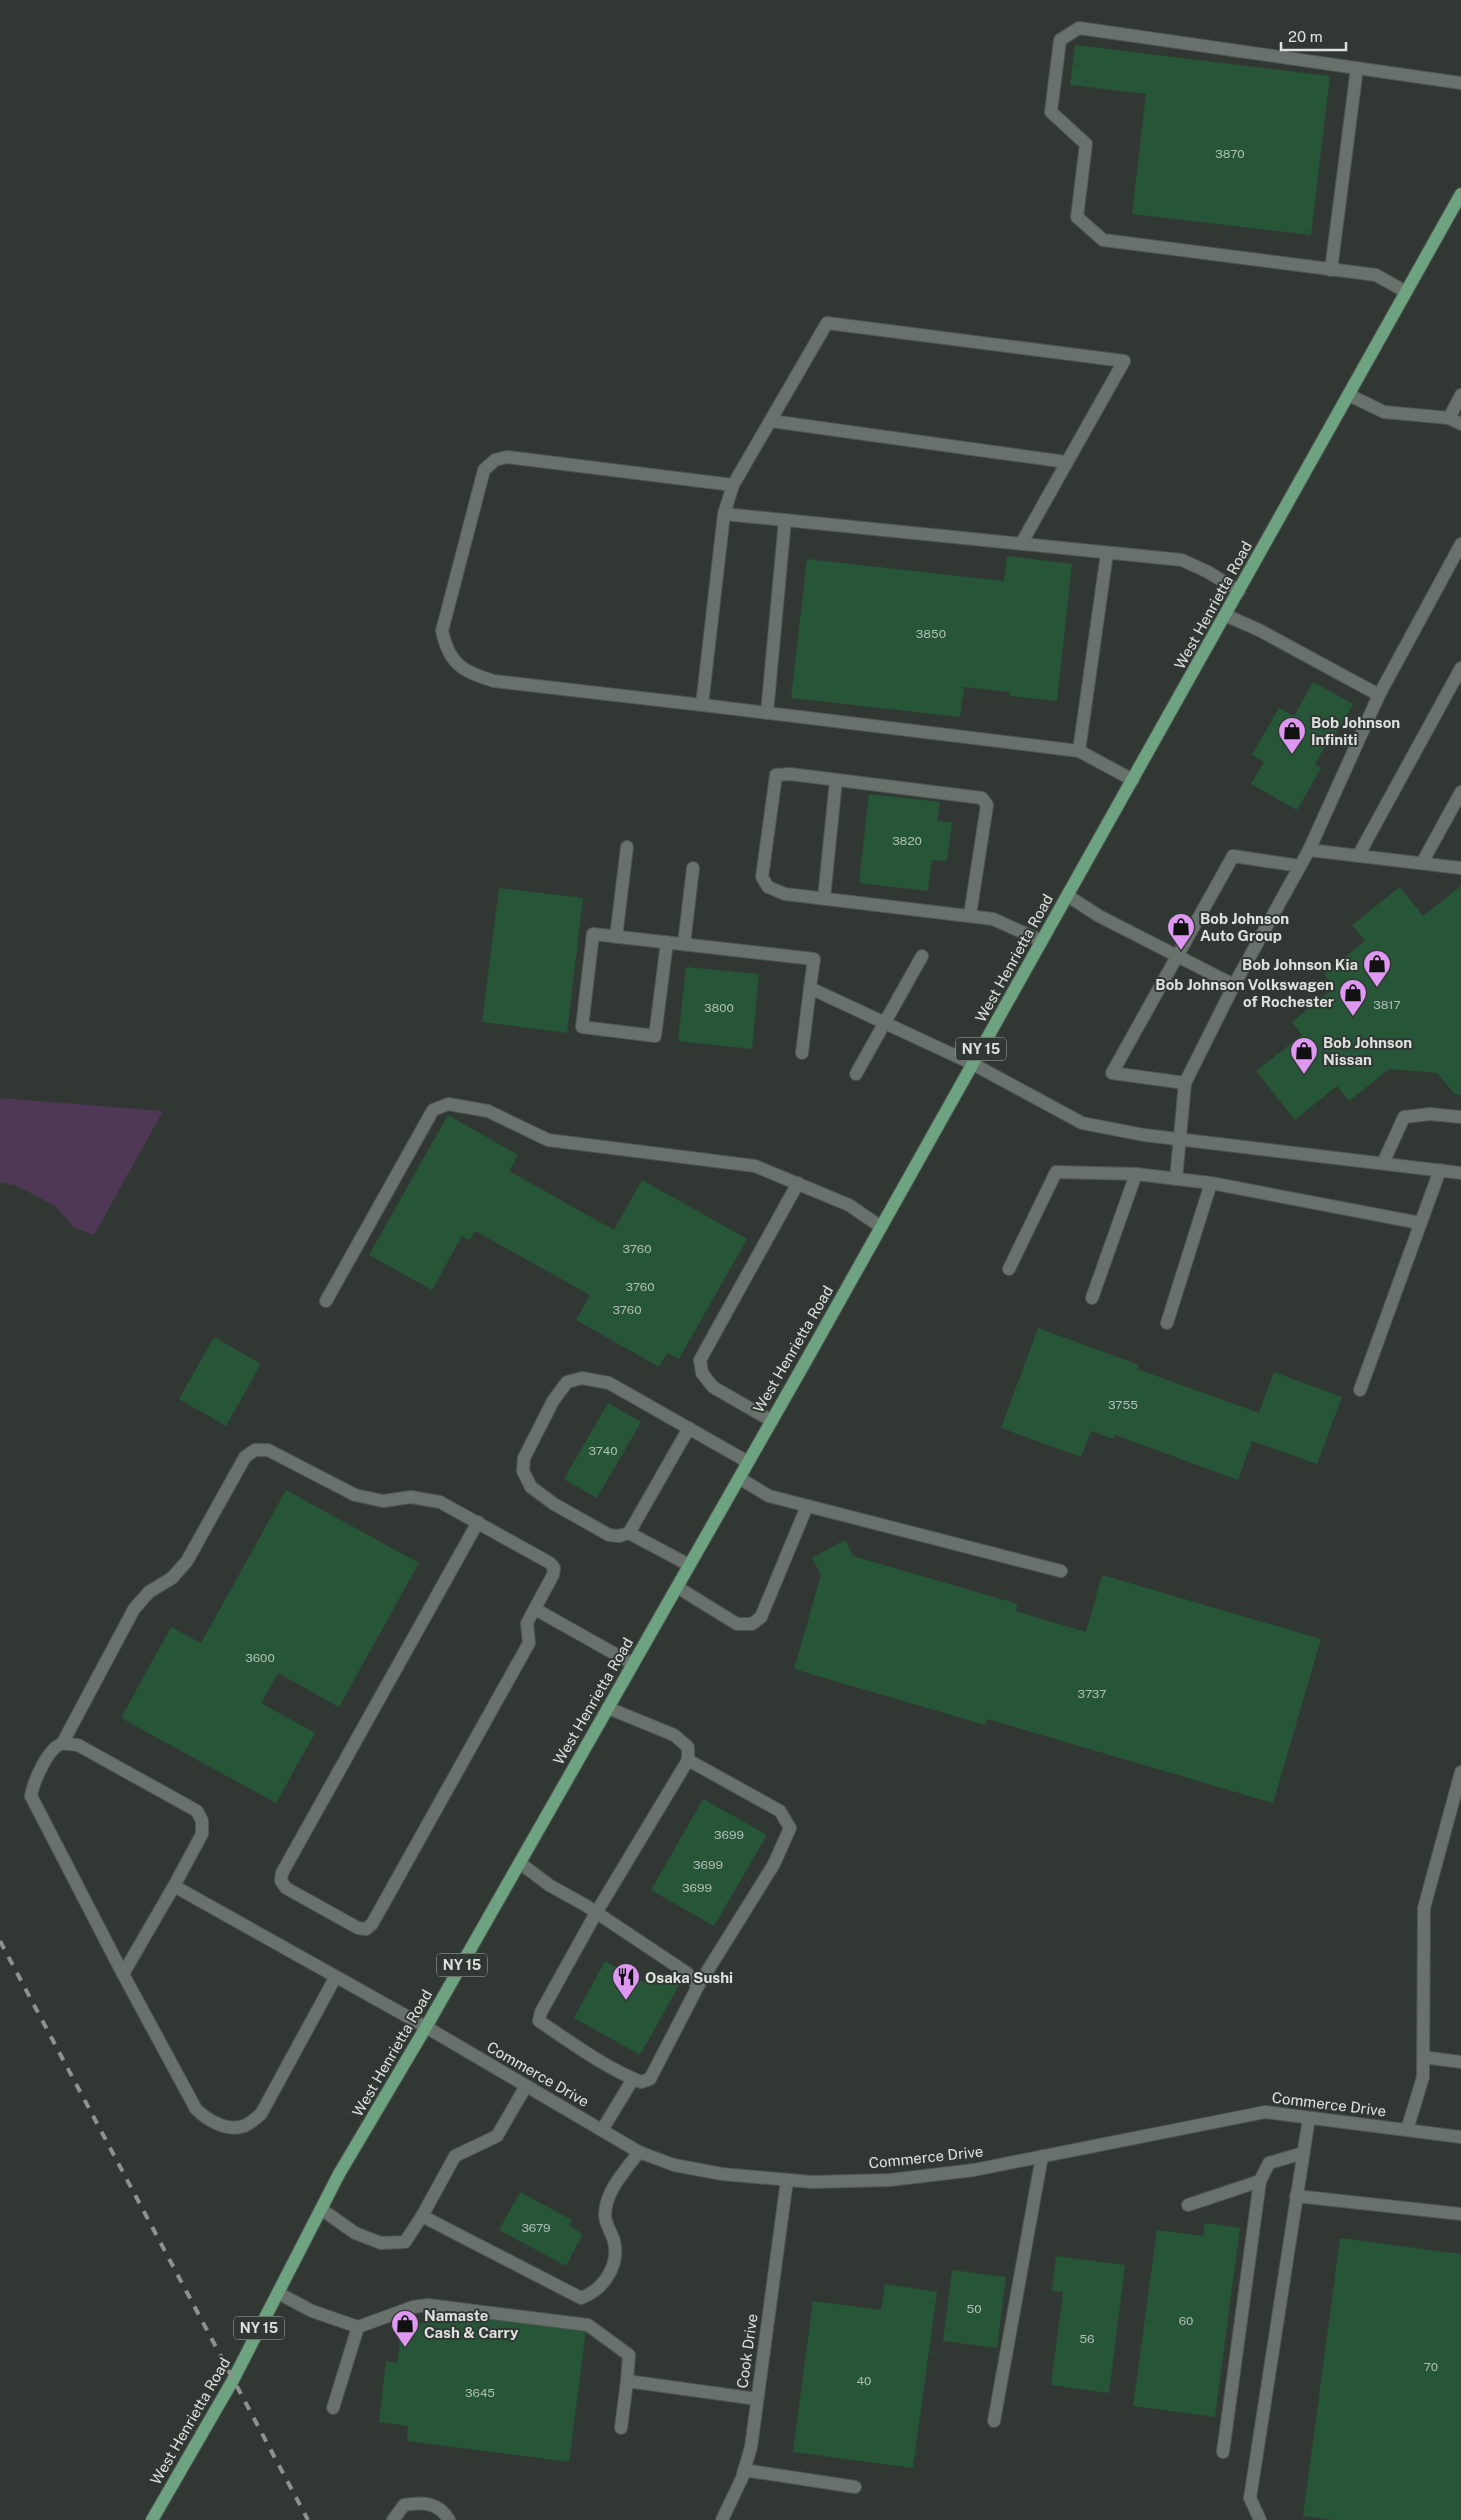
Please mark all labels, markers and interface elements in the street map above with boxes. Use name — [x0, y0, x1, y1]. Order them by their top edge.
scale bar — [1281, 20, 1346, 52]
text: 20 m — [1288, 28, 1323, 45]
house number: 3870 — [1215, 147, 1245, 161]
street label: West Henrietta Road — [1171, 538, 1255, 672]
house number: 3850 — [916, 627, 946, 641]
place label: Bob Johnson Infiniti — [1311, 714, 1400, 748]
shop icon: Bob Johnson Infiniti — [1277, 716, 1307, 755]
house number: 3820 — [892, 834, 922, 848]
street label: West Henrietta Road — [972, 891, 1056, 1025]
place label: Bob Johnson Auto Group — [1200, 910, 1289, 944]
shop icon: Bob Johnson Auto Group — [1166, 912, 1196, 951]
shop icon: Bob Johnson Kia — [1362, 949, 1392, 988]
place label: Bob Johnson Kia — [1242, 956, 1358, 973]
place label: Bob Johnson Volkswagen of Rochester — [1155, 976, 1334, 1010]
shop icon: Bob Johnson Volkswagen of Rochester — [1338, 978, 1368, 1017]
house number: 3817 — [1373, 998, 1401, 1012]
house number: 3800 — [704, 1001, 734, 1015]
place label: Bob Johnson Nissan — [1323, 1034, 1412, 1068]
shop icon: Bob Johnson Nissan — [1289, 1036, 1319, 1075]
road number: NY 15 — [956, 1038, 1006, 1060]
house number: 3760 — [622, 1242, 652, 1256]
house number: 3760 — [625, 1280, 655, 1294]
street label: West Henrietta Road — [750, 1283, 836, 1415]
house number: 3760 — [612, 1303, 642, 1317]
house number: 3755 — [1108, 1398, 1138, 1412]
house number: 3740 — [588, 1444, 618, 1458]
street label: West Henrietta Road — [550, 1635, 636, 1767]
house number: 3600 — [245, 1651, 275, 1665]
house number: 3737 — [1078, 1687, 1106, 1701]
house number: 3699 — [714, 1828, 744, 1842]
house number: 3699 — [693, 1858, 723, 1872]
house number: 3699 — [682, 1881, 712, 1895]
road number: NY 15 — [437, 1954, 487, 1976]
restaurant icon: Osaka Sushi — [611, 1962, 641, 2001]
place label: Osaka Sushi — [645, 1969, 733, 1986]
street label: West Henrietta Road — [349, 1987, 435, 2119]
street label: Commerce Drive — [484, 2038, 592, 2110]
street label: Commerce Drive — [1271, 2089, 1387, 2119]
street label: Commerce Drive — [868, 2143, 984, 2171]
house number: 3679 — [521, 2221, 551, 2235]
house number: 50 — [966, 2302, 982, 2316]
place label: Namaste Cash & Carry — [424, 2307, 519, 2341]
shop icon: Namaste Cash & Carry — [390, 2309, 420, 2348]
street label: Cook Drive — [733, 2313, 761, 2389]
house number: 60 — [1179, 2314, 1193, 2328]
road number: NY 15 — [234, 2316, 284, 2340]
house number: 56 — [1079, 2332, 1095, 2346]
street label: West Henrietta Road — [147, 2355, 233, 2487]
house number: 70 — [1424, 2360, 1438, 2374]
house number: 40 — [857, 2374, 871, 2388]
house number: 3645 — [465, 2386, 495, 2400]

